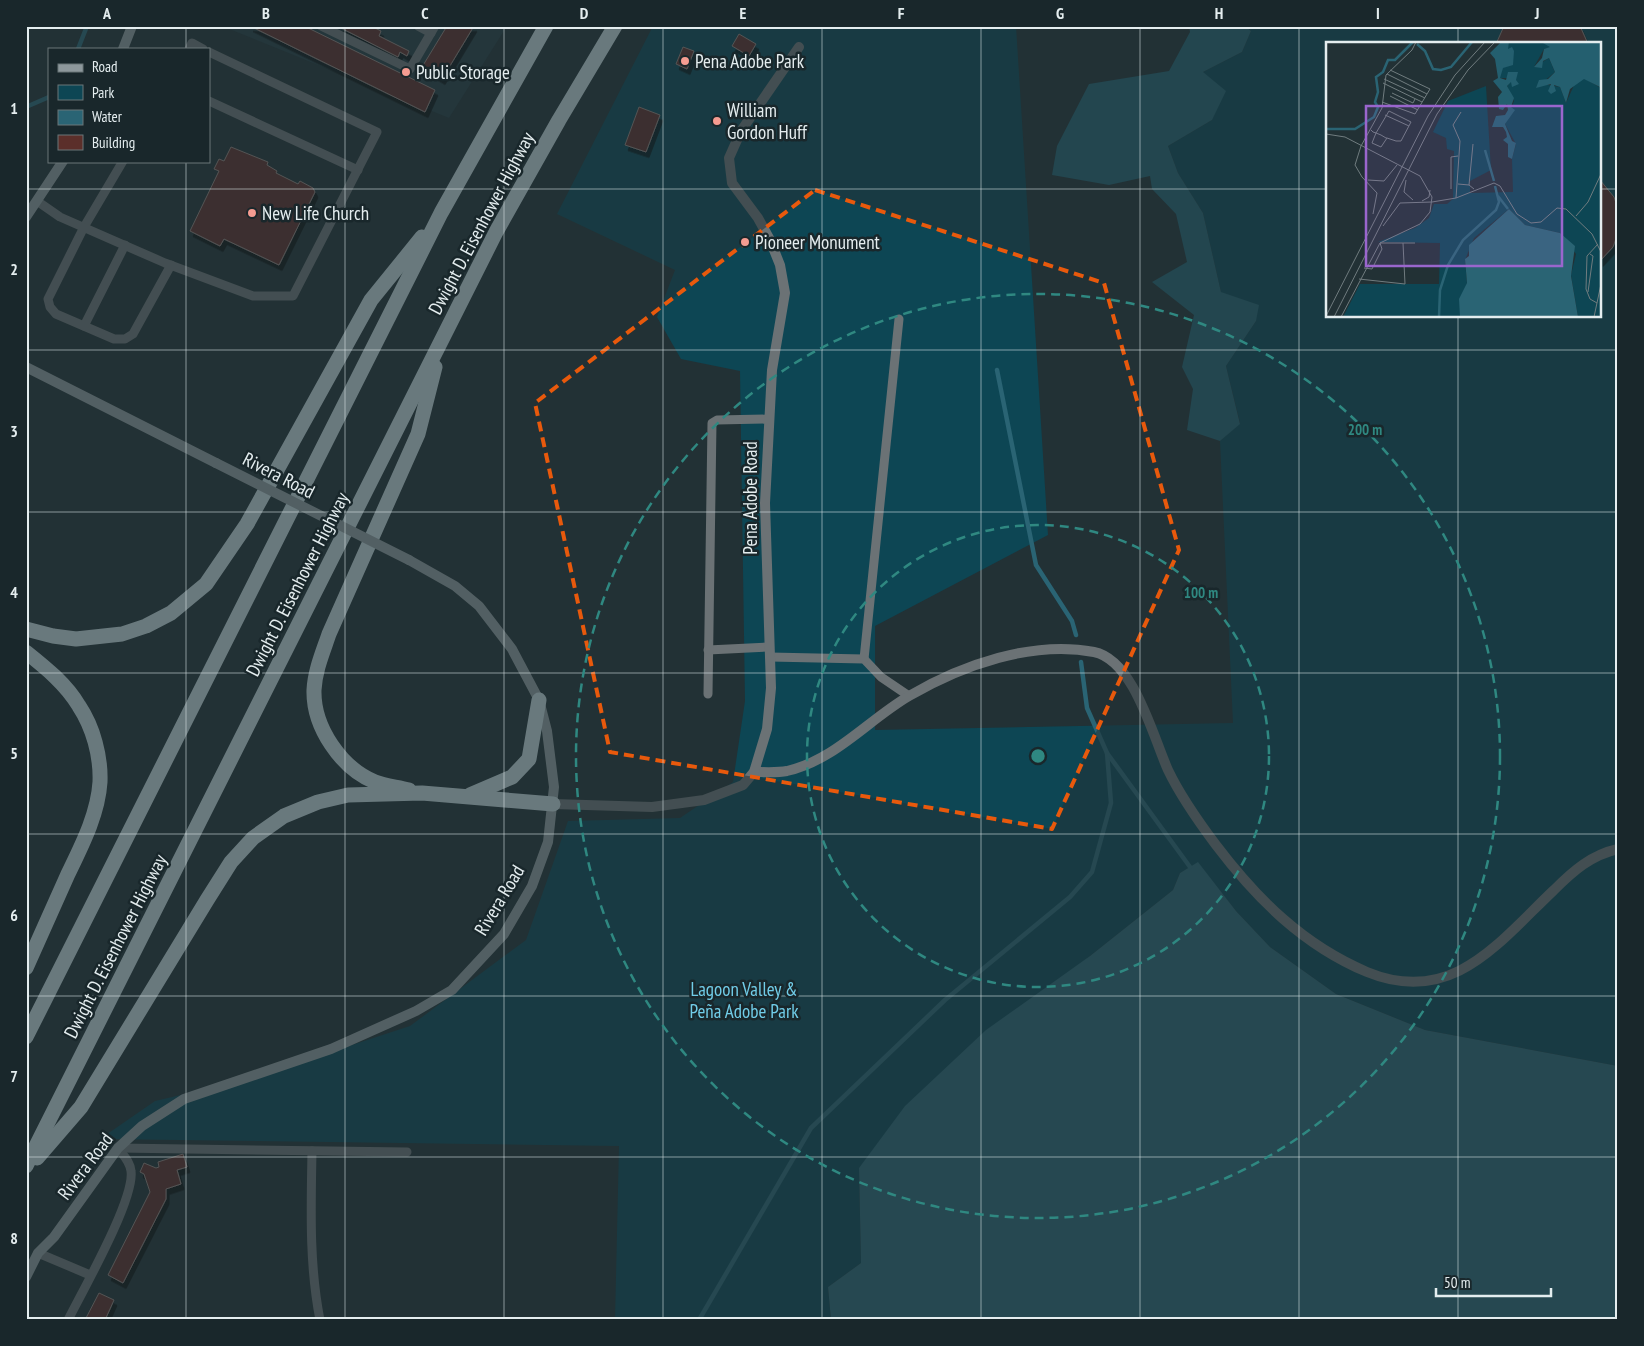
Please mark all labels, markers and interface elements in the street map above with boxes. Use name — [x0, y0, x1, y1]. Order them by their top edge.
text: A — [102, 3, 112, 23]
text: B — [262, 3, 270, 23]
text: C — [421, 3, 429, 23]
text: D — [580, 3, 589, 23]
text: E — [740, 3, 747, 23]
text: F — [898, 3, 905, 23]
text: G — [1056, 3, 1064, 23]
text: H — [1215, 3, 1223, 23]
text: I — [1376, 3, 1380, 23]
text: J — [1534, 3, 1539, 23]
inset map — [1326, 42, 1602, 318]
legend — [48, 48, 210, 162]
place label: Pena Adobe Park — [695, 49, 805, 73]
marker: Pena Adobe Park — [679, 55, 691, 67]
text: Road — [92, 57, 118, 76]
place label: Public Storage — [416, 60, 510, 84]
marker: Public Storage — [400, 66, 412, 78]
text: Park — [92, 83, 114, 102]
text: 1 — [10, 98, 18, 118]
place label: William Gordon Huff — [727, 98, 808, 144]
text: Water — [92, 107, 123, 126]
marker: William Gordon Huff — [711, 115, 723, 127]
street label: Dwight D. Eisenhower Highway — [423, 127, 540, 318]
text: Building — [92, 133, 135, 152]
place label: New Life Church — [262, 201, 369, 225]
marker: New Life Church — [246, 207, 258, 219]
place label: Pioneer Monument — [755, 230, 880, 254]
marker: Pioneer Monument — [739, 236, 751, 248]
text: 2 — [10, 259, 18, 279]
text: 200 m — [1348, 420, 1382, 439]
text: 3 — [10, 421, 18, 441]
street label: Pena Adobe Road — [738, 441, 762, 555]
street label: Rivera Road — [239, 447, 319, 503]
street label: Dwight D. Eisenhower Highway — [240, 487, 354, 680]
text: 4 — [10, 582, 18, 602]
text: 100 m — [1184, 583, 1218, 602]
text: 5 — [10, 743, 18, 763]
centre of rings — [1029, 747, 1047, 765]
street label: Dwight D. Eisenhower Highway — [58, 849, 172, 1042]
street label: Rivera Road — [469, 861, 529, 939]
text: 6 — [10, 905, 18, 925]
park label: Lagoon Valley & Peña Adobe Park — [689, 977, 799, 1023]
text: 7 — [10, 1066, 18, 1086]
street label: Rivera Road — [52, 1128, 118, 1204]
text: 8 — [10, 1228, 18, 1248]
scale bar — [1436, 1266, 1552, 1298]
text: 50 m — [1444, 1273, 1470, 1292]

